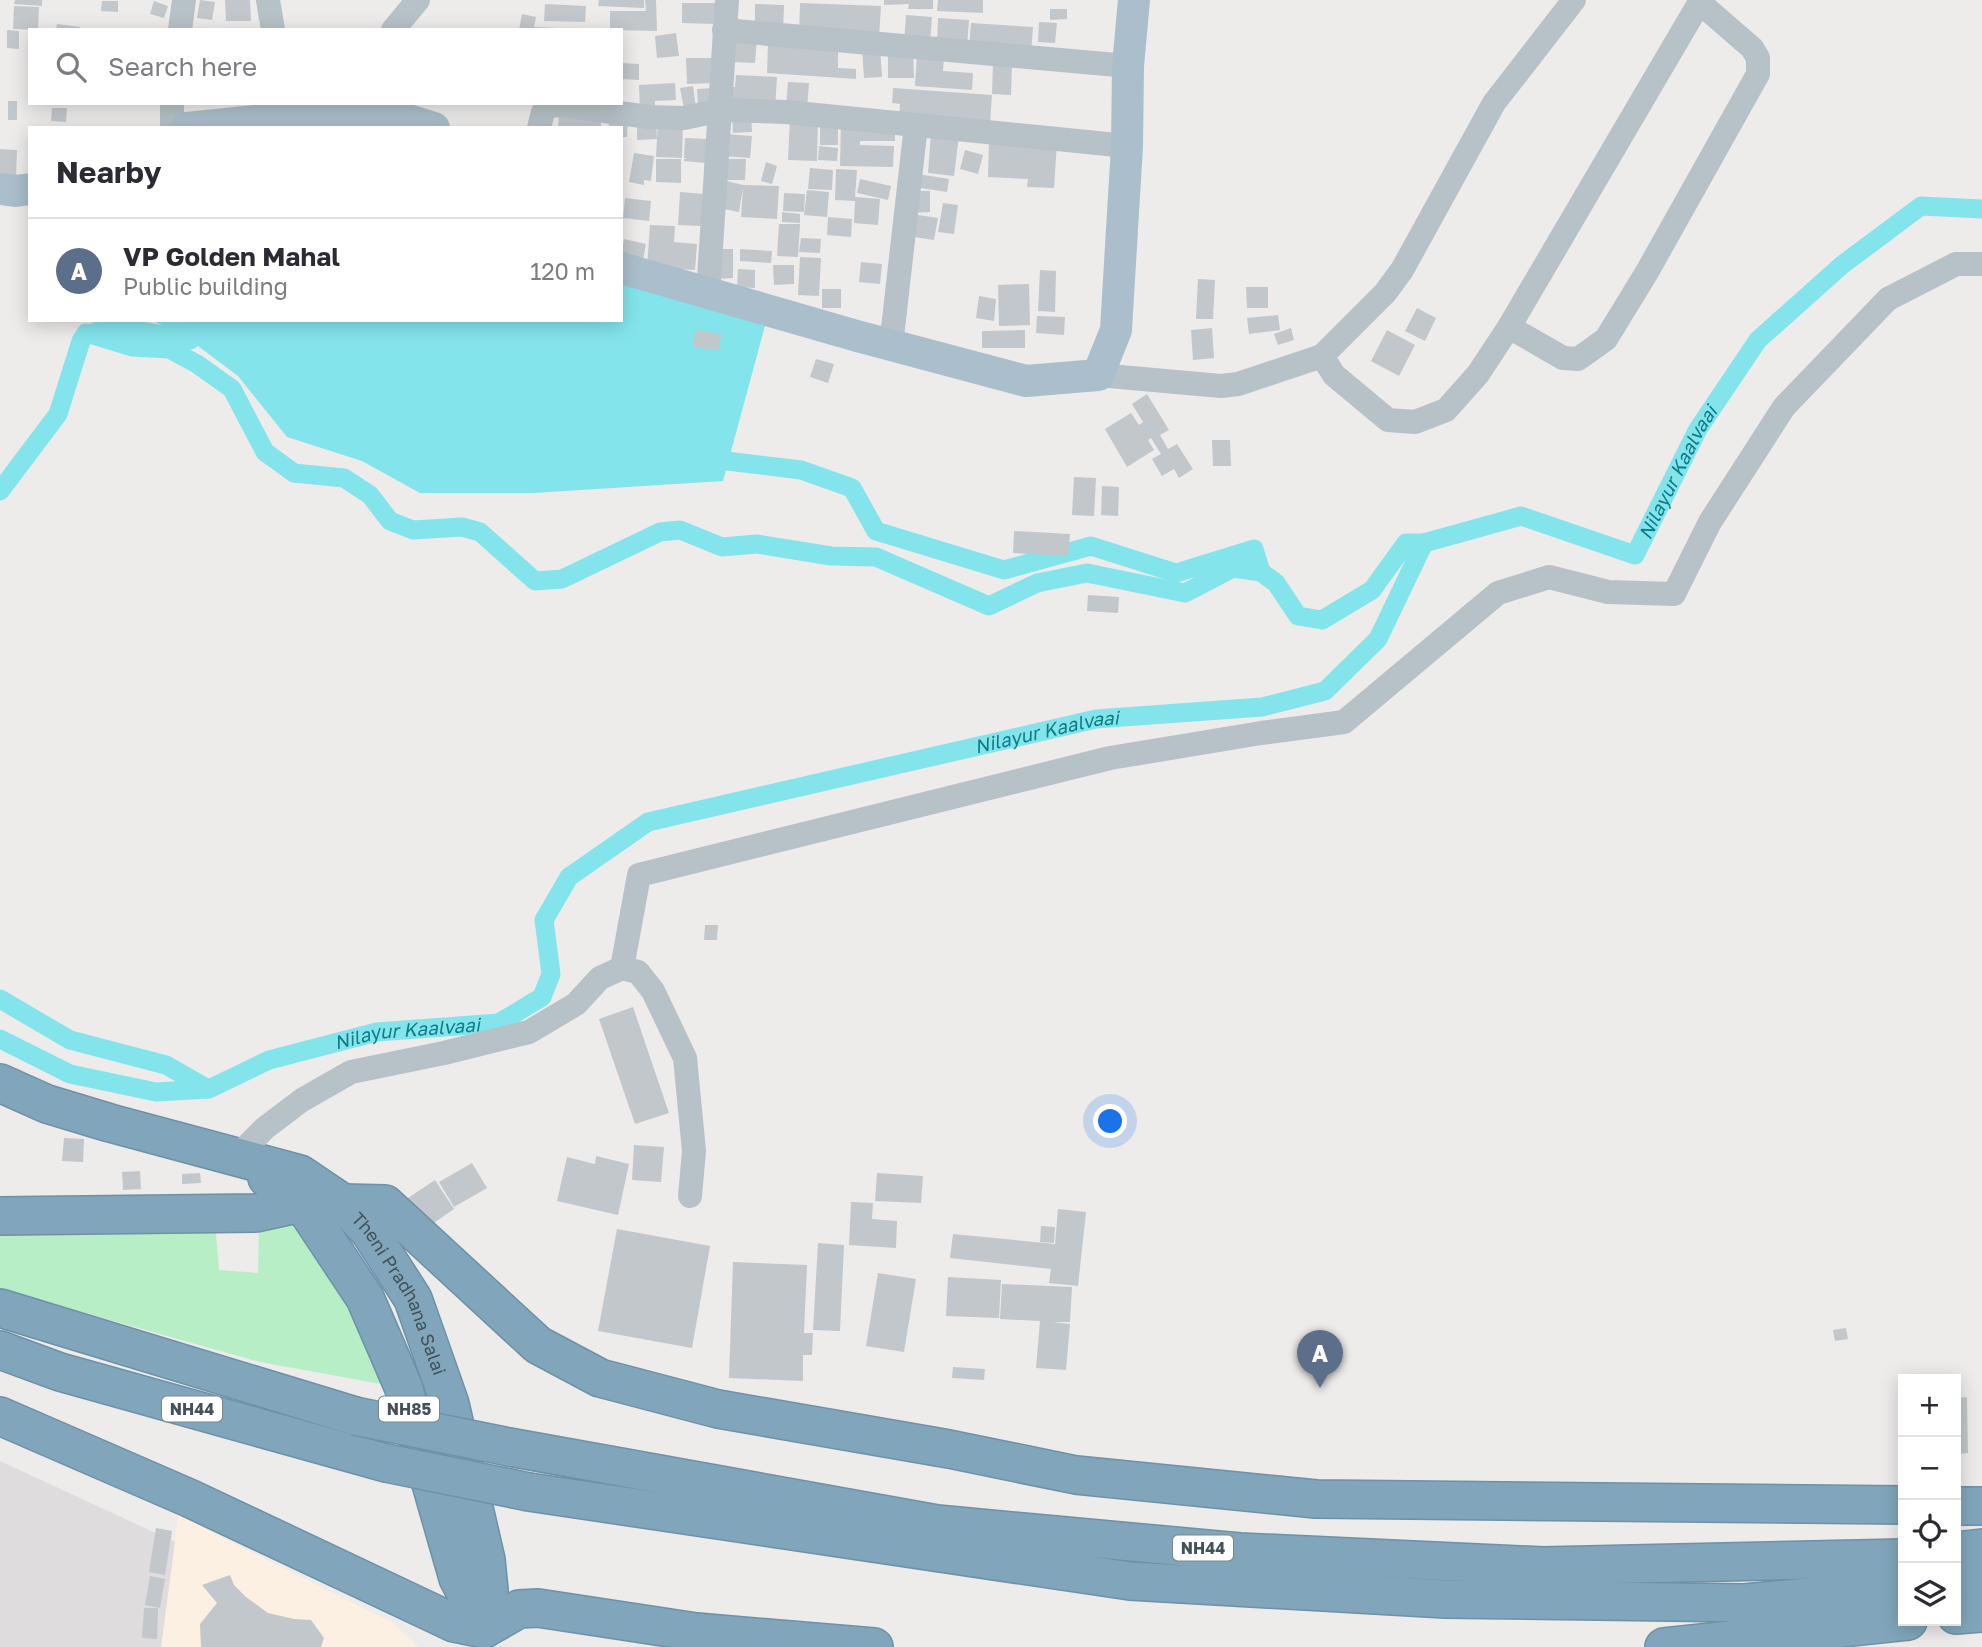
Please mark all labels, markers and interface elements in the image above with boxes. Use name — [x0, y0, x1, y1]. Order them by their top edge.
search box — [28, 28, 623, 105]
icon: search — [52, 48, 90, 86]
text: Search here — [108, 51, 257, 82]
text: Nearby — [56, 154, 161, 190]
text: VP Golden Mahal — [123, 241, 340, 272]
text: A — [71, 257, 87, 285]
text: 120 m — [530, 257, 595, 285]
text: Public building — [123, 272, 288, 300]
water label: Nilayur Kaalvaai — [1633, 400, 1722, 543]
water label: Nilayur Kaalvaai — [972, 705, 1121, 758]
water label: Nilayur Kaalvaai — [331, 1012, 483, 1054]
your location — [1093, 1104, 1127, 1138]
street label: Theni Pradhana Salai — [347, 1207, 451, 1378]
pin: A — [1297, 1330, 1343, 1388]
map controls — [1898, 1374, 1961, 1626]
button: + — [1898, 1374, 1961, 1437]
road number: NH44 — [162, 1396, 222, 1422]
road number: NH85 — [379, 1396, 439, 1422]
button: − — [1898, 1437, 1961, 1500]
button: locate — [1898, 1500, 1961, 1563]
road number: NH44 — [1173, 1536, 1233, 1560]
button: layers — [1898, 1563, 1961, 1626]

